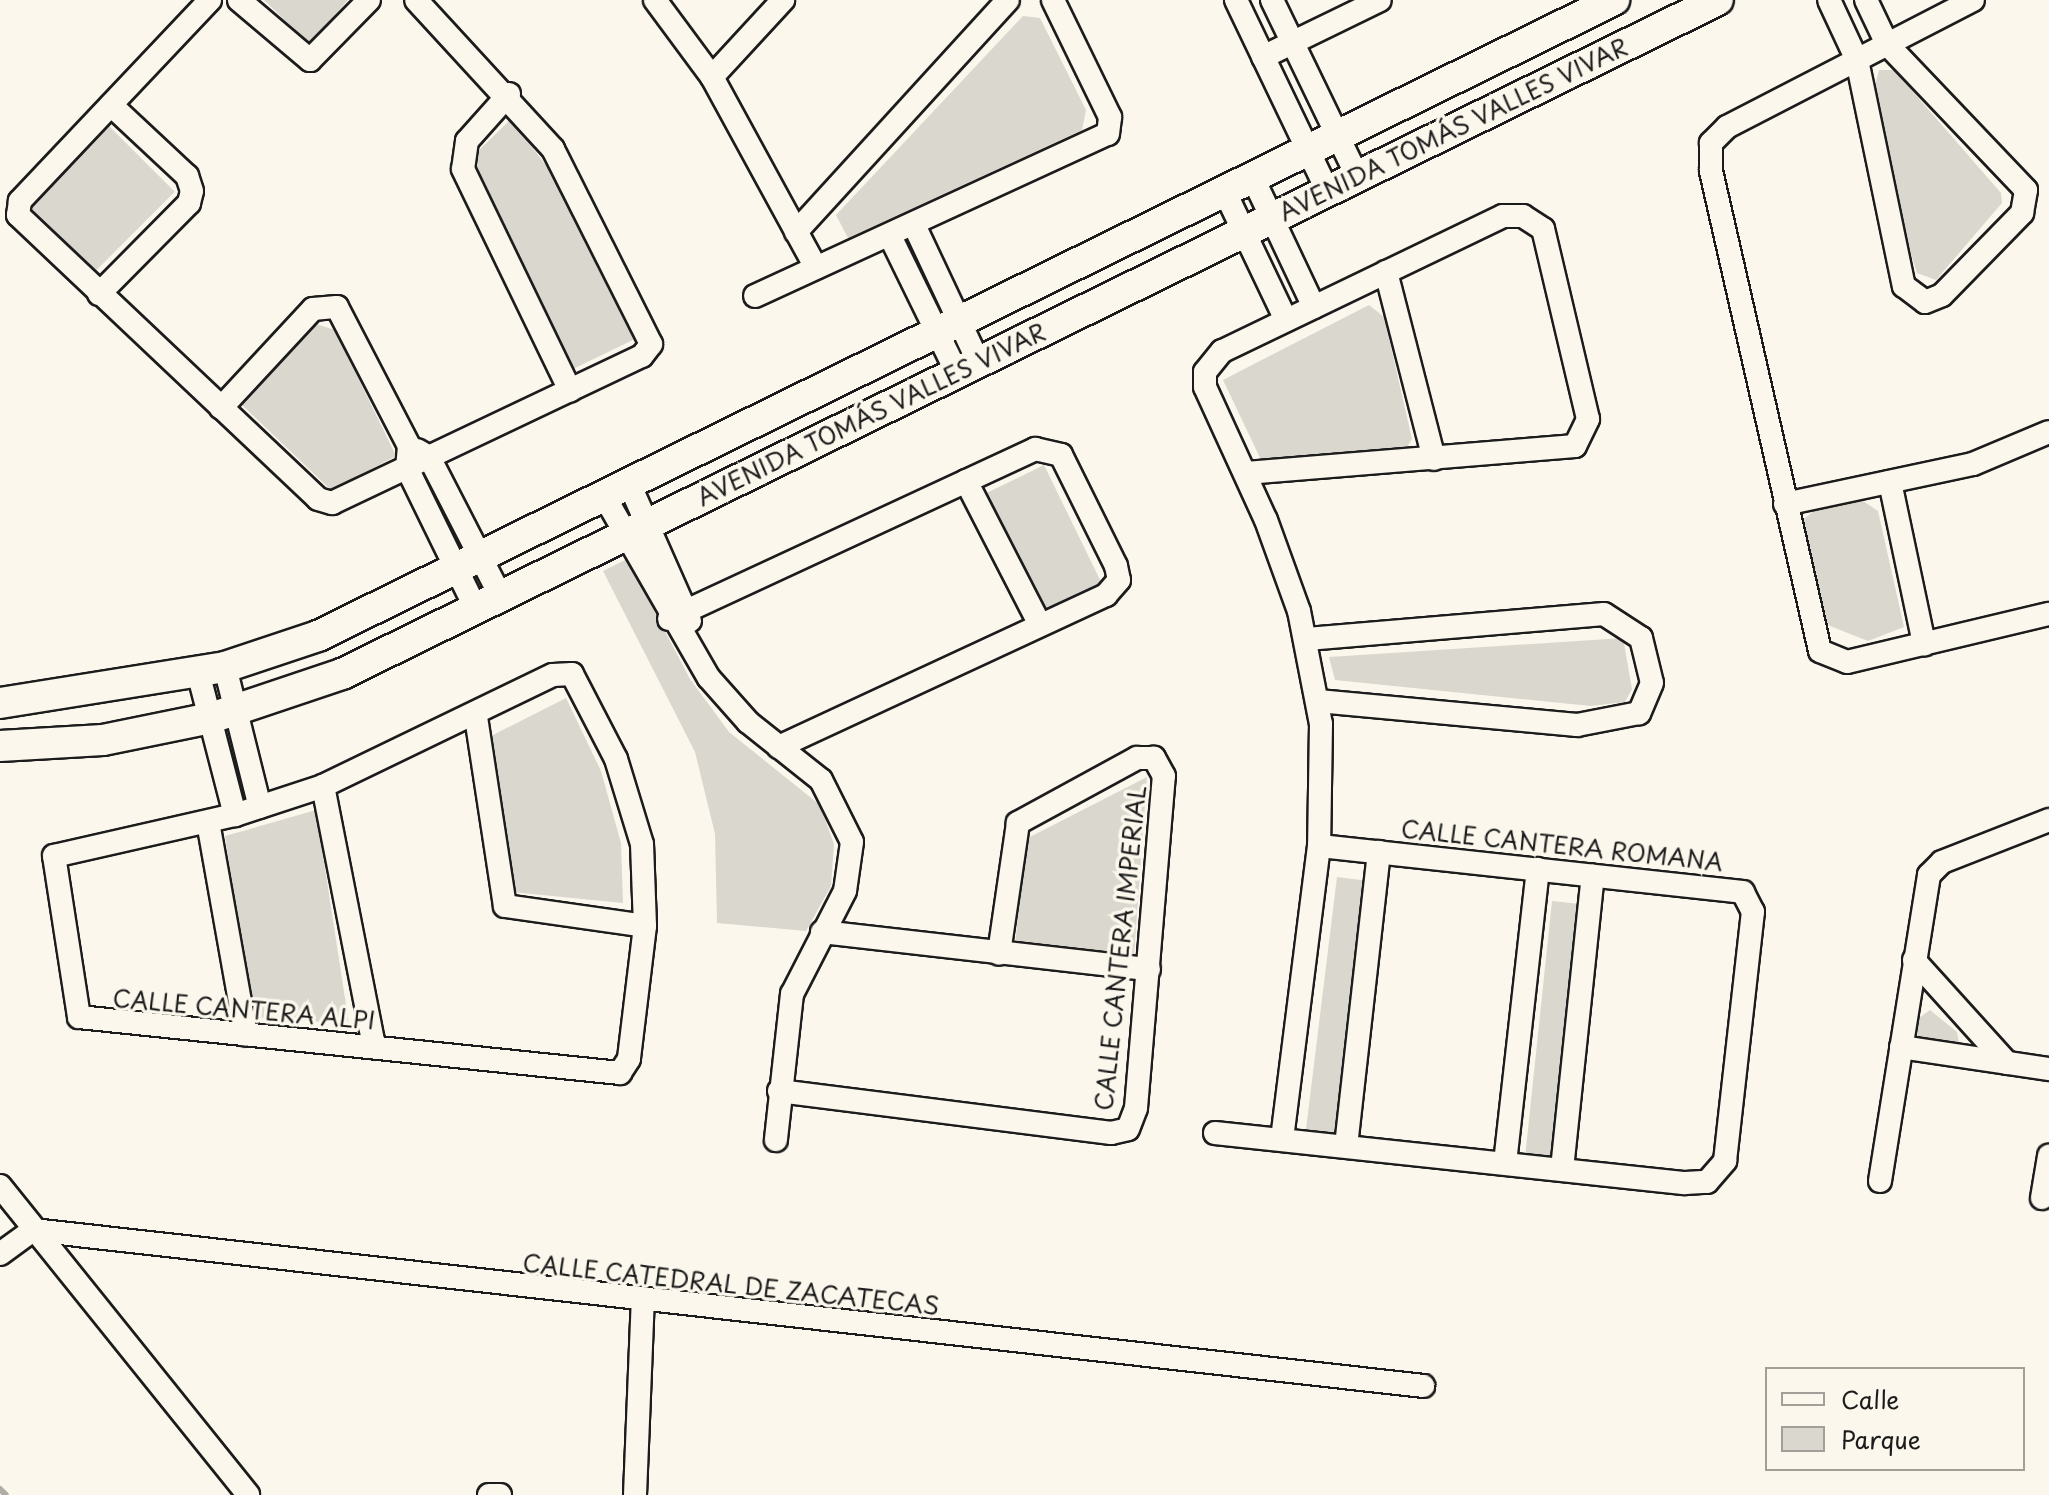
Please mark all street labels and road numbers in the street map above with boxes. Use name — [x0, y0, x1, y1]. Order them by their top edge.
street label: AVENIDA TOMÁS VALLES VIVAR — [1272, 31, 1634, 227]
street label: AVENIDA TOMÁS VALLES VIVAR — [690, 316, 1052, 512]
street label: CALLE CANTERA IMPERIAL — [1088, 782, 1152, 1114]
street label: CALLE CANTERA ROMANA — [1397, 814, 1727, 876]
street label: CALLE CANTERA ALPI — [108, 983, 380, 1035]
street label: CALLE CATEDRAL DE ZACATECAS — [520, 1248, 942, 1320]

